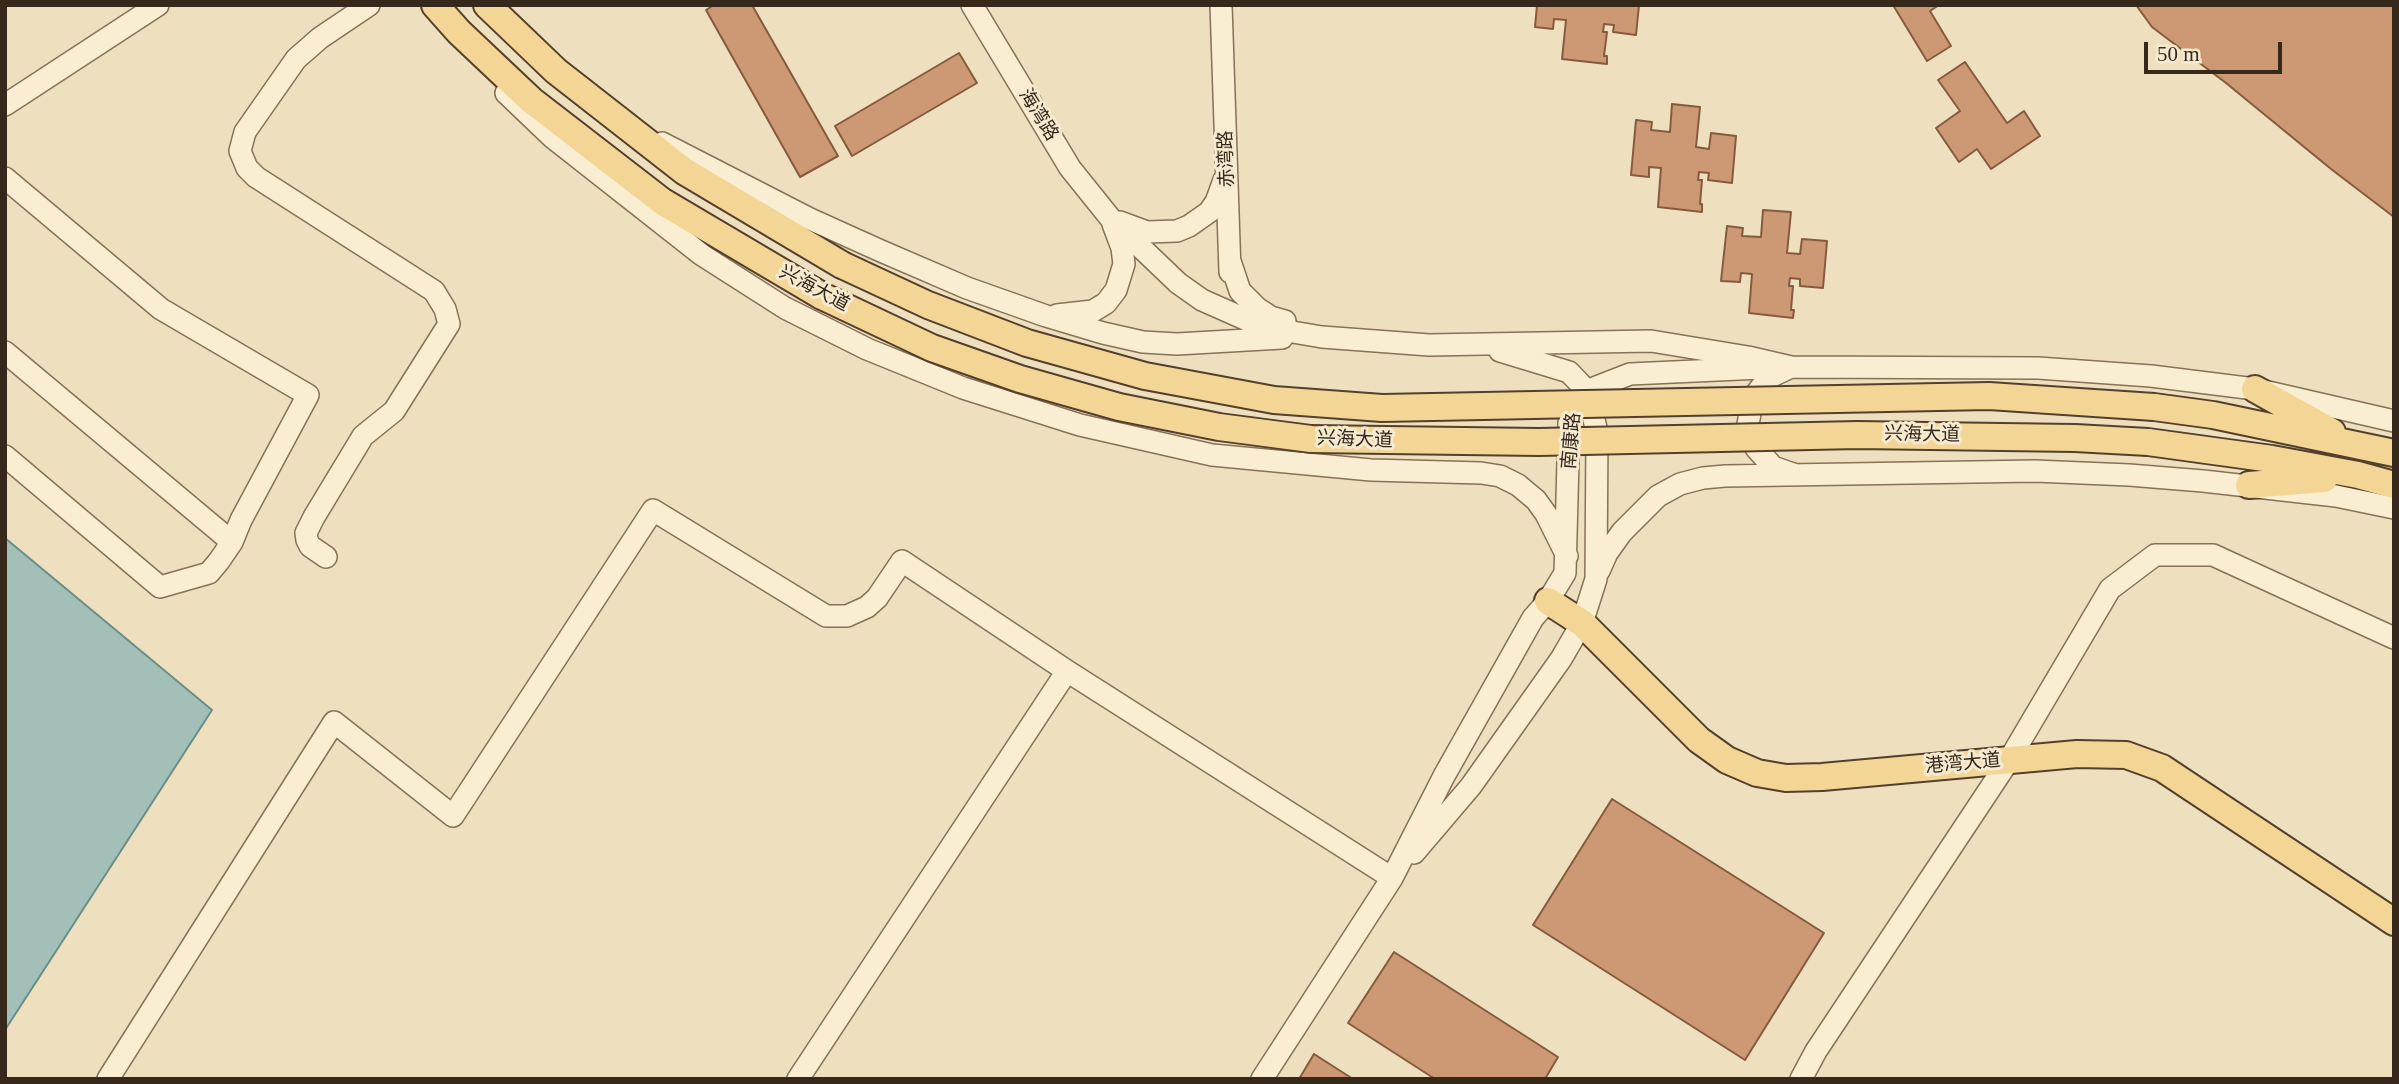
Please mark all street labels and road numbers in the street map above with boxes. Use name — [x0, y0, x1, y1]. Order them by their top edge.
street label: 海湾路 — [1013, 85, 1063, 145]
street label: 赤湾路 — [1215, 130, 1239, 188]
street label: 兴海大道 — [775, 261, 853, 317]
street label: 南康路 — [1558, 412, 1586, 470]
street label: 兴海大道 — [1884, 423, 1960, 447]
street label: 兴海大道 — [1317, 427, 1393, 453]
street label: 港湾大道 — [1924, 749, 2002, 779]

